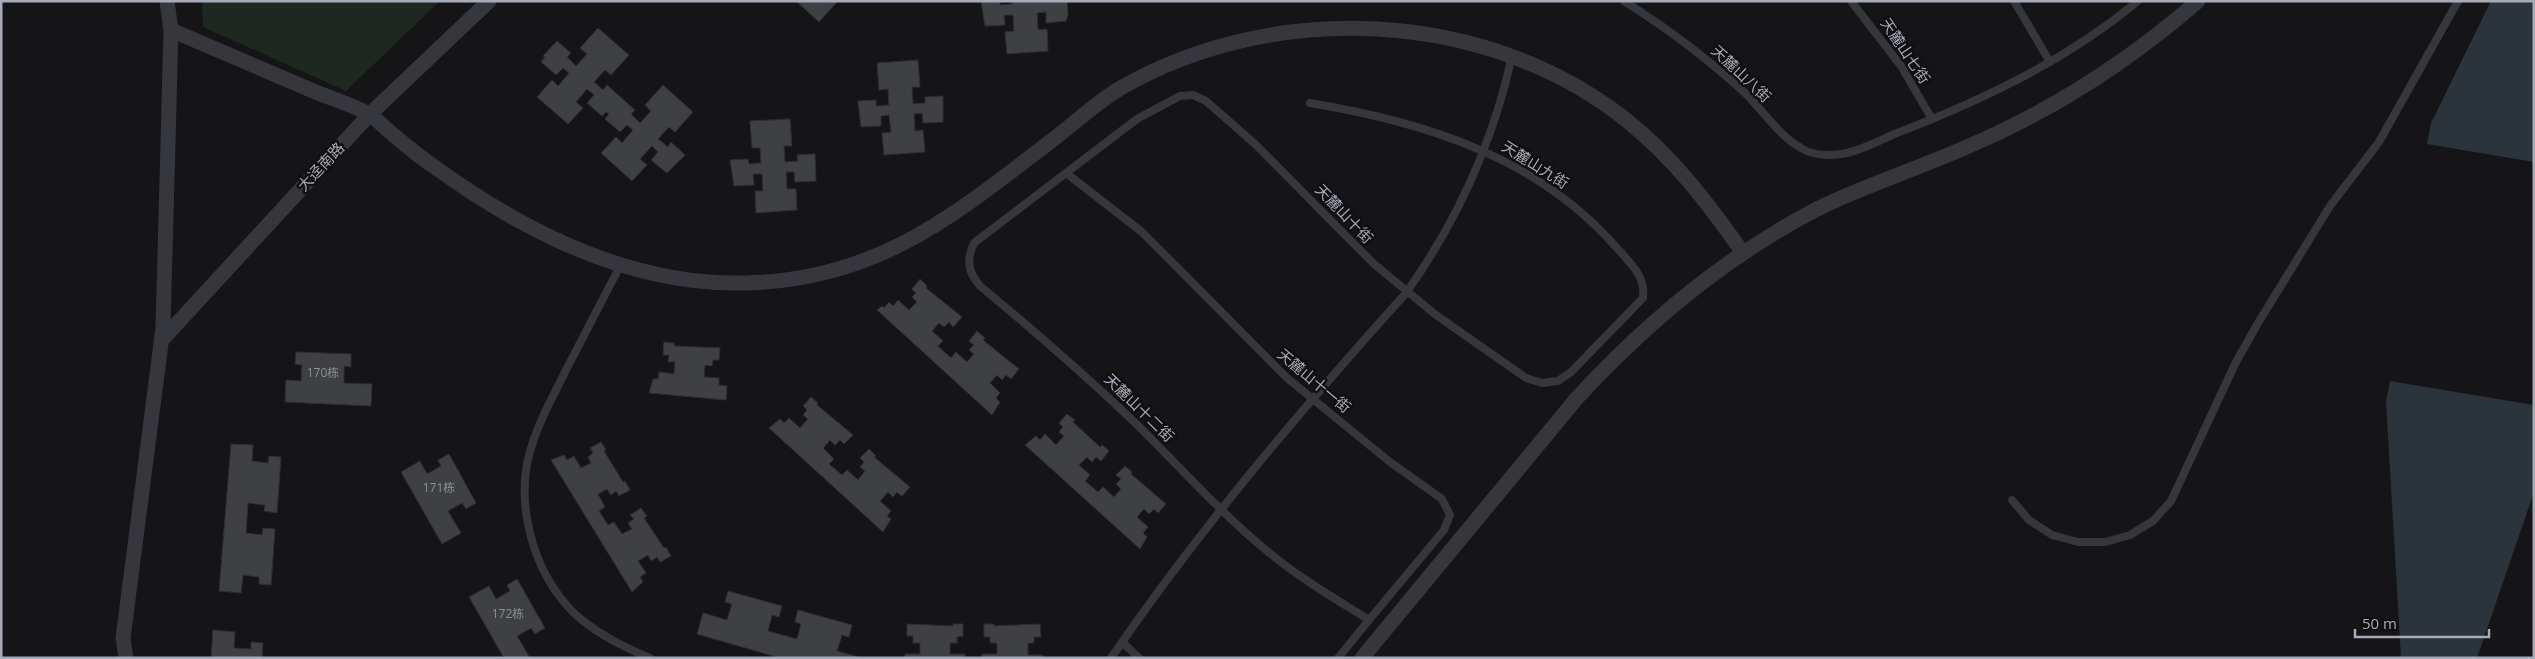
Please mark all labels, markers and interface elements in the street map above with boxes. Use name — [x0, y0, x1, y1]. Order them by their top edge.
street label: 天麓山七街 — [1877, 14, 1935, 87]
street label: 天麓山八街 — [1707, 40, 1776, 106]
street label: 天麓山九街 — [1498, 136, 1573, 193]
street label: 大迳南路 — [292, 138, 348, 195]
street label: 天麓山十街 — [1311, 179, 1378, 247]
street label: 天麓山十一街 — [1274, 344, 1356, 417]
house number: 170栋 — [307, 364, 339, 381]
street label: 天麓山十二街 — [1100, 369, 1179, 446]
house number: 171栋 — [423, 479, 455, 496]
house number: 172栋 — [492, 605, 524, 622]
scale bar — [2355, 606, 2489, 638]
text: 50 m — [2362, 613, 2397, 633]

